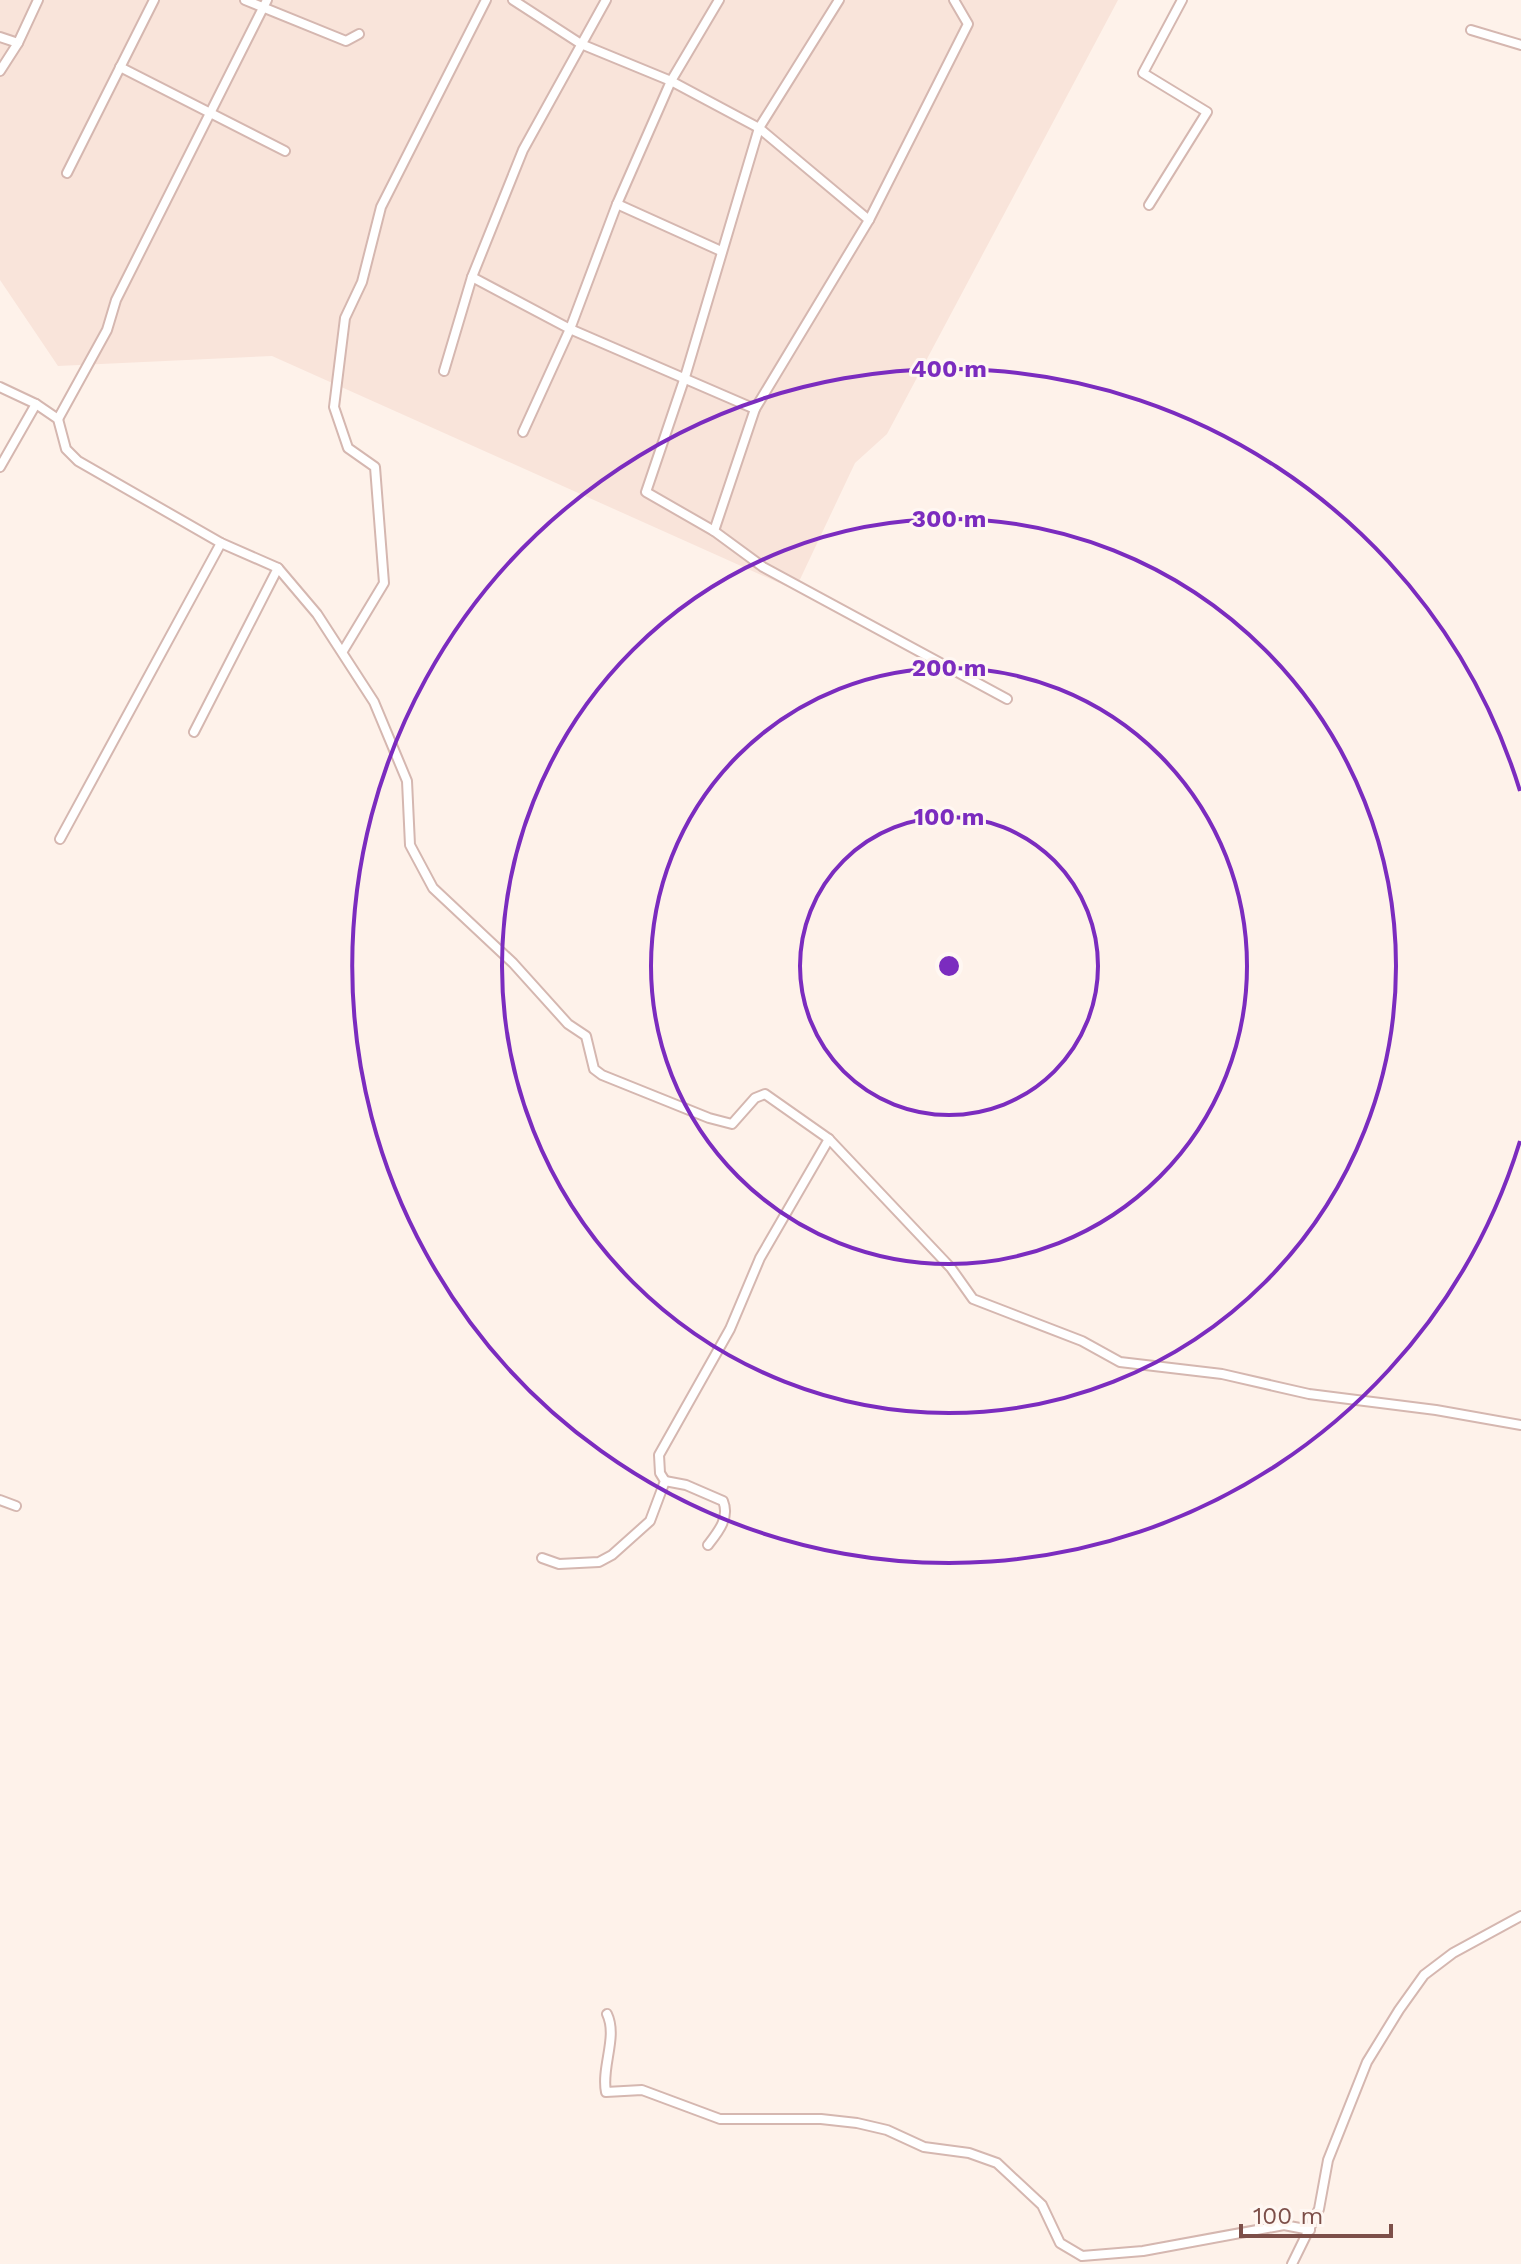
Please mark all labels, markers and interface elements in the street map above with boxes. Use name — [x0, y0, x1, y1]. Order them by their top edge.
text: 400 m — [911, 355, 987, 383]
text: 300 m — [912, 505, 986, 533]
text: 200 m — [912, 654, 986, 682]
text: 100 m — [914, 803, 984, 831]
centre of rings — [935, 952, 963, 980]
scale bar — [1241, 2188, 1391, 2238]
text: 100 m — [1253, 2202, 1323, 2230]

